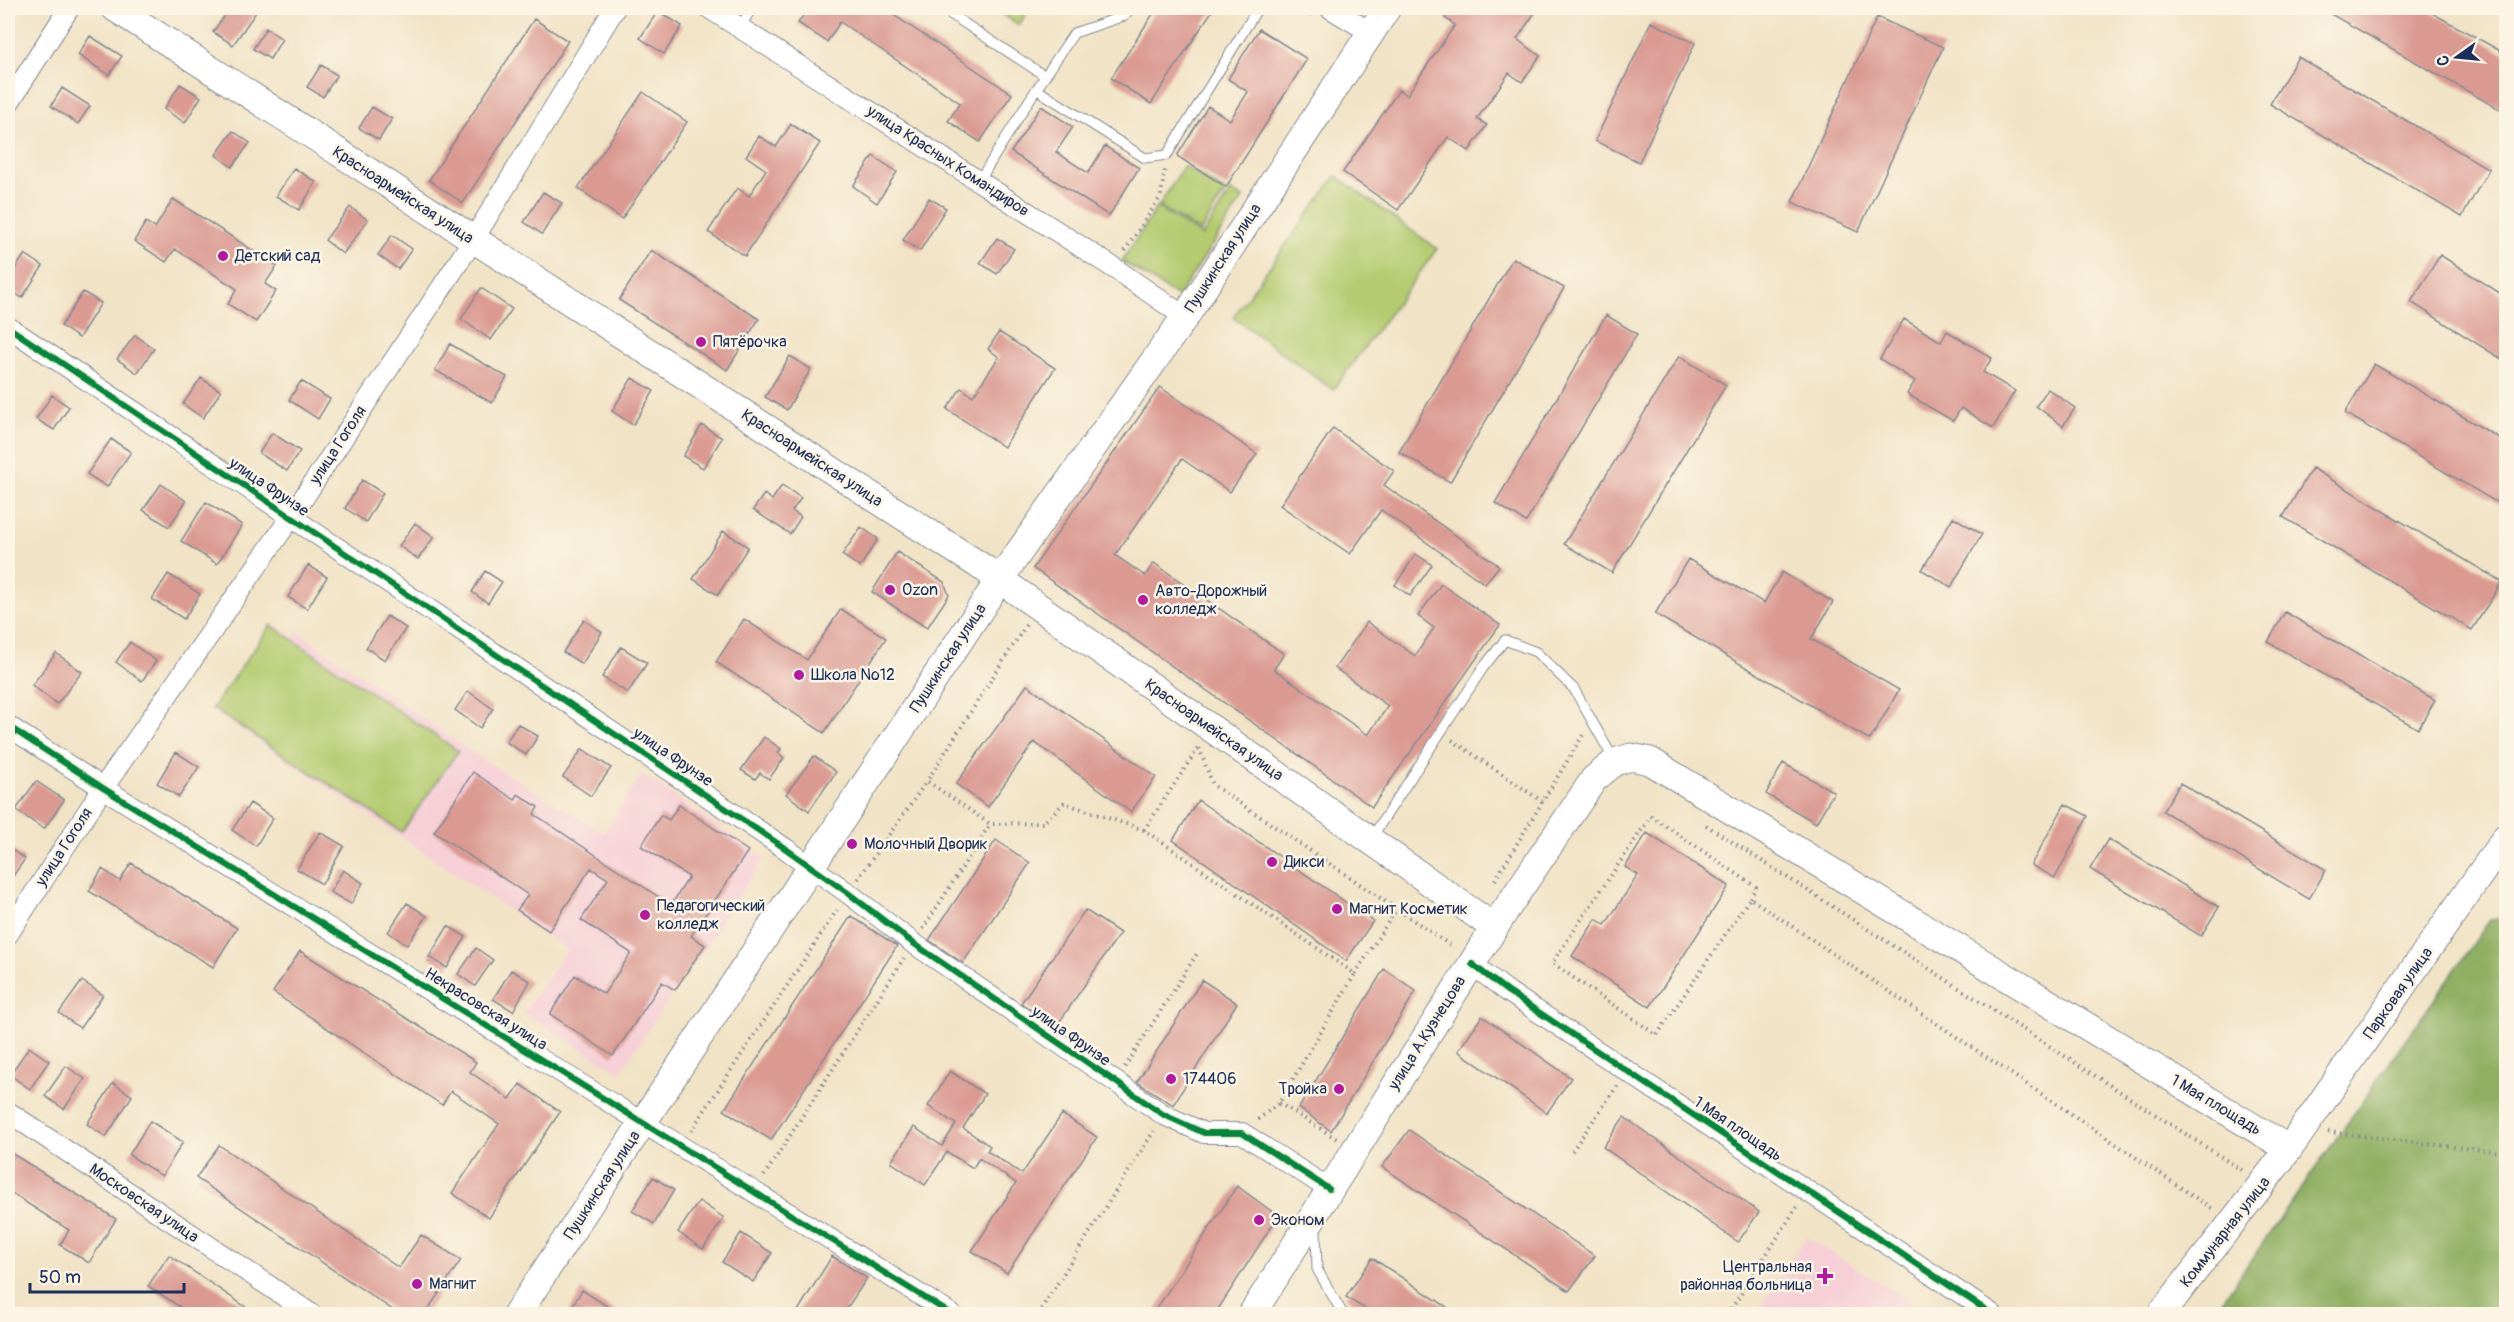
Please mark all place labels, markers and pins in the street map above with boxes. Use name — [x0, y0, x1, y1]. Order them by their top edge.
place label: Детский сад — [234, 246, 321, 266]
marker: Детский сад — [216, 249, 230, 263]
place label: Пятёрочка — [713, 332, 787, 352]
marker: Пятёрочка — [694, 335, 708, 349]
place label: Ozon — [902, 580, 938, 600]
place label: Авто-Дорожный колледж — [1155, 581, 1267, 619]
marker: Ozon — [883, 583, 897, 597]
marker: Авто-Дорожный колледж — [1136, 593, 1150, 607]
place label: Школа №12 — [811, 665, 895, 685]
marker: Школа №12 — [792, 668, 806, 682]
place label: Молочный Дворик — [864, 834, 988, 854]
marker: Молочный Дворик — [845, 837, 859, 851]
place label: Дикси — [1283, 852, 1324, 872]
marker: Дикси — [1265, 855, 1279, 869]
place label: Педагогический колледж — [657, 896, 765, 934]
place label: Магнит Косметик — [1349, 899, 1468, 919]
marker: Магнит Косметик — [1330, 902, 1344, 916]
marker: Педагогический колледж — [638, 908, 652, 922]
place label: 174406 — [1183, 1069, 1237, 1089]
marker: 174406 — [1164, 1072, 1178, 1086]
place label: Тройка — [1279, 1079, 1327, 1099]
marker: Тройка — [1332, 1082, 1346, 1096]
place label: Эконом — [1271, 1210, 1325, 1230]
marker: Эконом — [1252, 1213, 1266, 1227]
place label: Центральная районная больница — [1680, 1257, 1812, 1295]
marker: Центральная районная больница — [1816, 1267, 1834, 1285]
place label: Магнит — [429, 1274, 477, 1294]
marker: Магнит — [410, 1277, 424, 1291]

